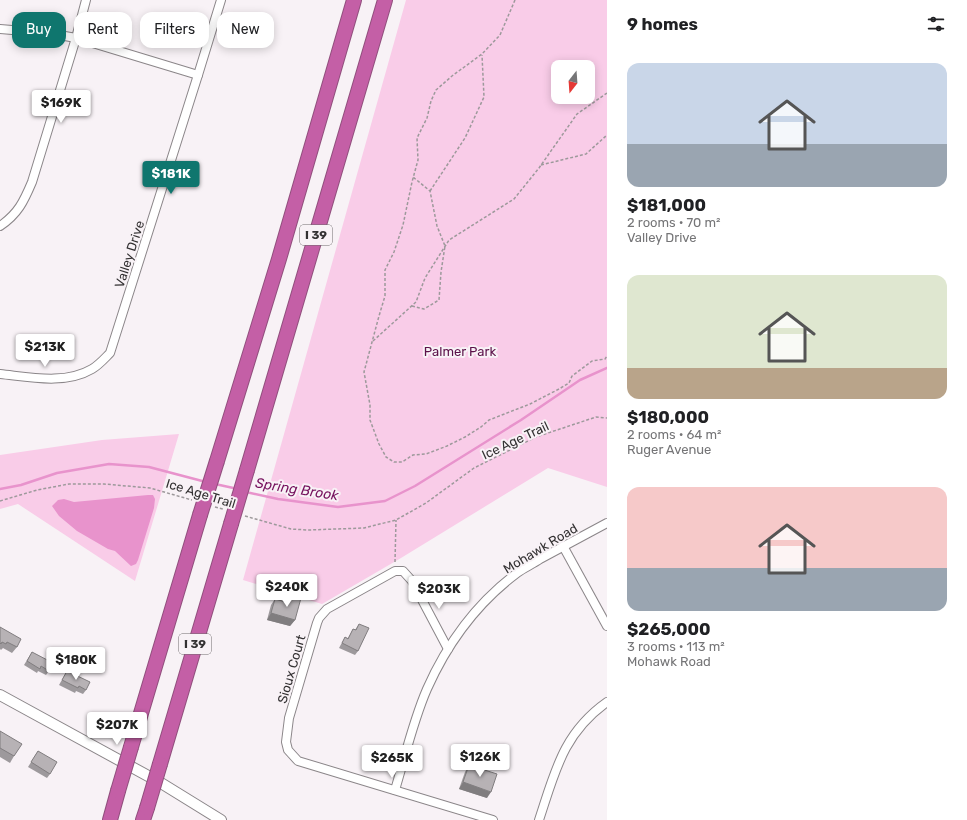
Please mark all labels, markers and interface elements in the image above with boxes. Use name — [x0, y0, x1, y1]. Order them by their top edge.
chip: Buy — [12, 12, 66, 48]
chip: Rent — [74, 12, 132, 48]
chip: Filters — [140, 12, 209, 48]
chip: New — [217, 12, 274, 48]
icon: filters — [925, 13, 947, 35]
text: 9 homes — [627, 14, 698, 34]
north arrow — [551, 60, 595, 104]
map controls — [551, 60, 595, 104]
icon: home — [751, 89, 823, 161]
pin: $169K — [33, 90, 89, 124]
text: $169K — [41, 95, 81, 110]
pin: $181K — [143, 161, 199, 195]
text: $181K — [151, 166, 191, 181]
text: $181,000 — [627, 195, 706, 215]
text: 2 rooms · 70 m² — [627, 215, 721, 230]
street label: Valley Drive — [112, 219, 147, 290]
road number: I 39 — [300, 225, 332, 245]
text: Valley Drive — [627, 230, 697, 245]
icon: home — [751, 301, 823, 373]
pin: $213K — [17, 334, 73, 368]
text: $213K — [25, 339, 65, 354]
park label: Palmer Park — [424, 344, 496, 359]
text: $180,000 — [627, 407, 709, 427]
street label: Ice Age Trail — [479, 418, 552, 463]
text: 2 rooms · 64 m² — [627, 427, 722, 442]
text: Ruger Avenue — [627, 442, 711, 457]
water label: Spring Brook — [254, 475, 340, 505]
street label: Ice Age Trail — [164, 476, 238, 512]
icon: home — [751, 513, 823, 585]
street label: Mohawk Road — [500, 520, 580, 576]
pin: $240K — [259, 574, 315, 608]
pin: $203K — [411, 576, 467, 610]
text: $240K — [265, 579, 309, 594]
text: $203K — [417, 581, 461, 596]
text: $265,000 — [627, 619, 711, 639]
street label: Sioux Court — [275, 633, 308, 705]
road number: I 39 — [179, 634, 211, 654]
text: 3 rooms · 113 m² — [627, 639, 725, 654]
pin: $180K — [48, 647, 104, 681]
text: $180K — [55, 652, 97, 667]
text: Mohawk Road — [627, 654, 711, 669]
pin: $207K — [89, 712, 145, 746]
text: $207K — [96, 717, 138, 732]
pin: $126K — [452, 744, 508, 778]
pin: $265K — [364, 745, 420, 779]
text: $126K — [460, 749, 500, 764]
text: $265K — [371, 750, 413, 765]

